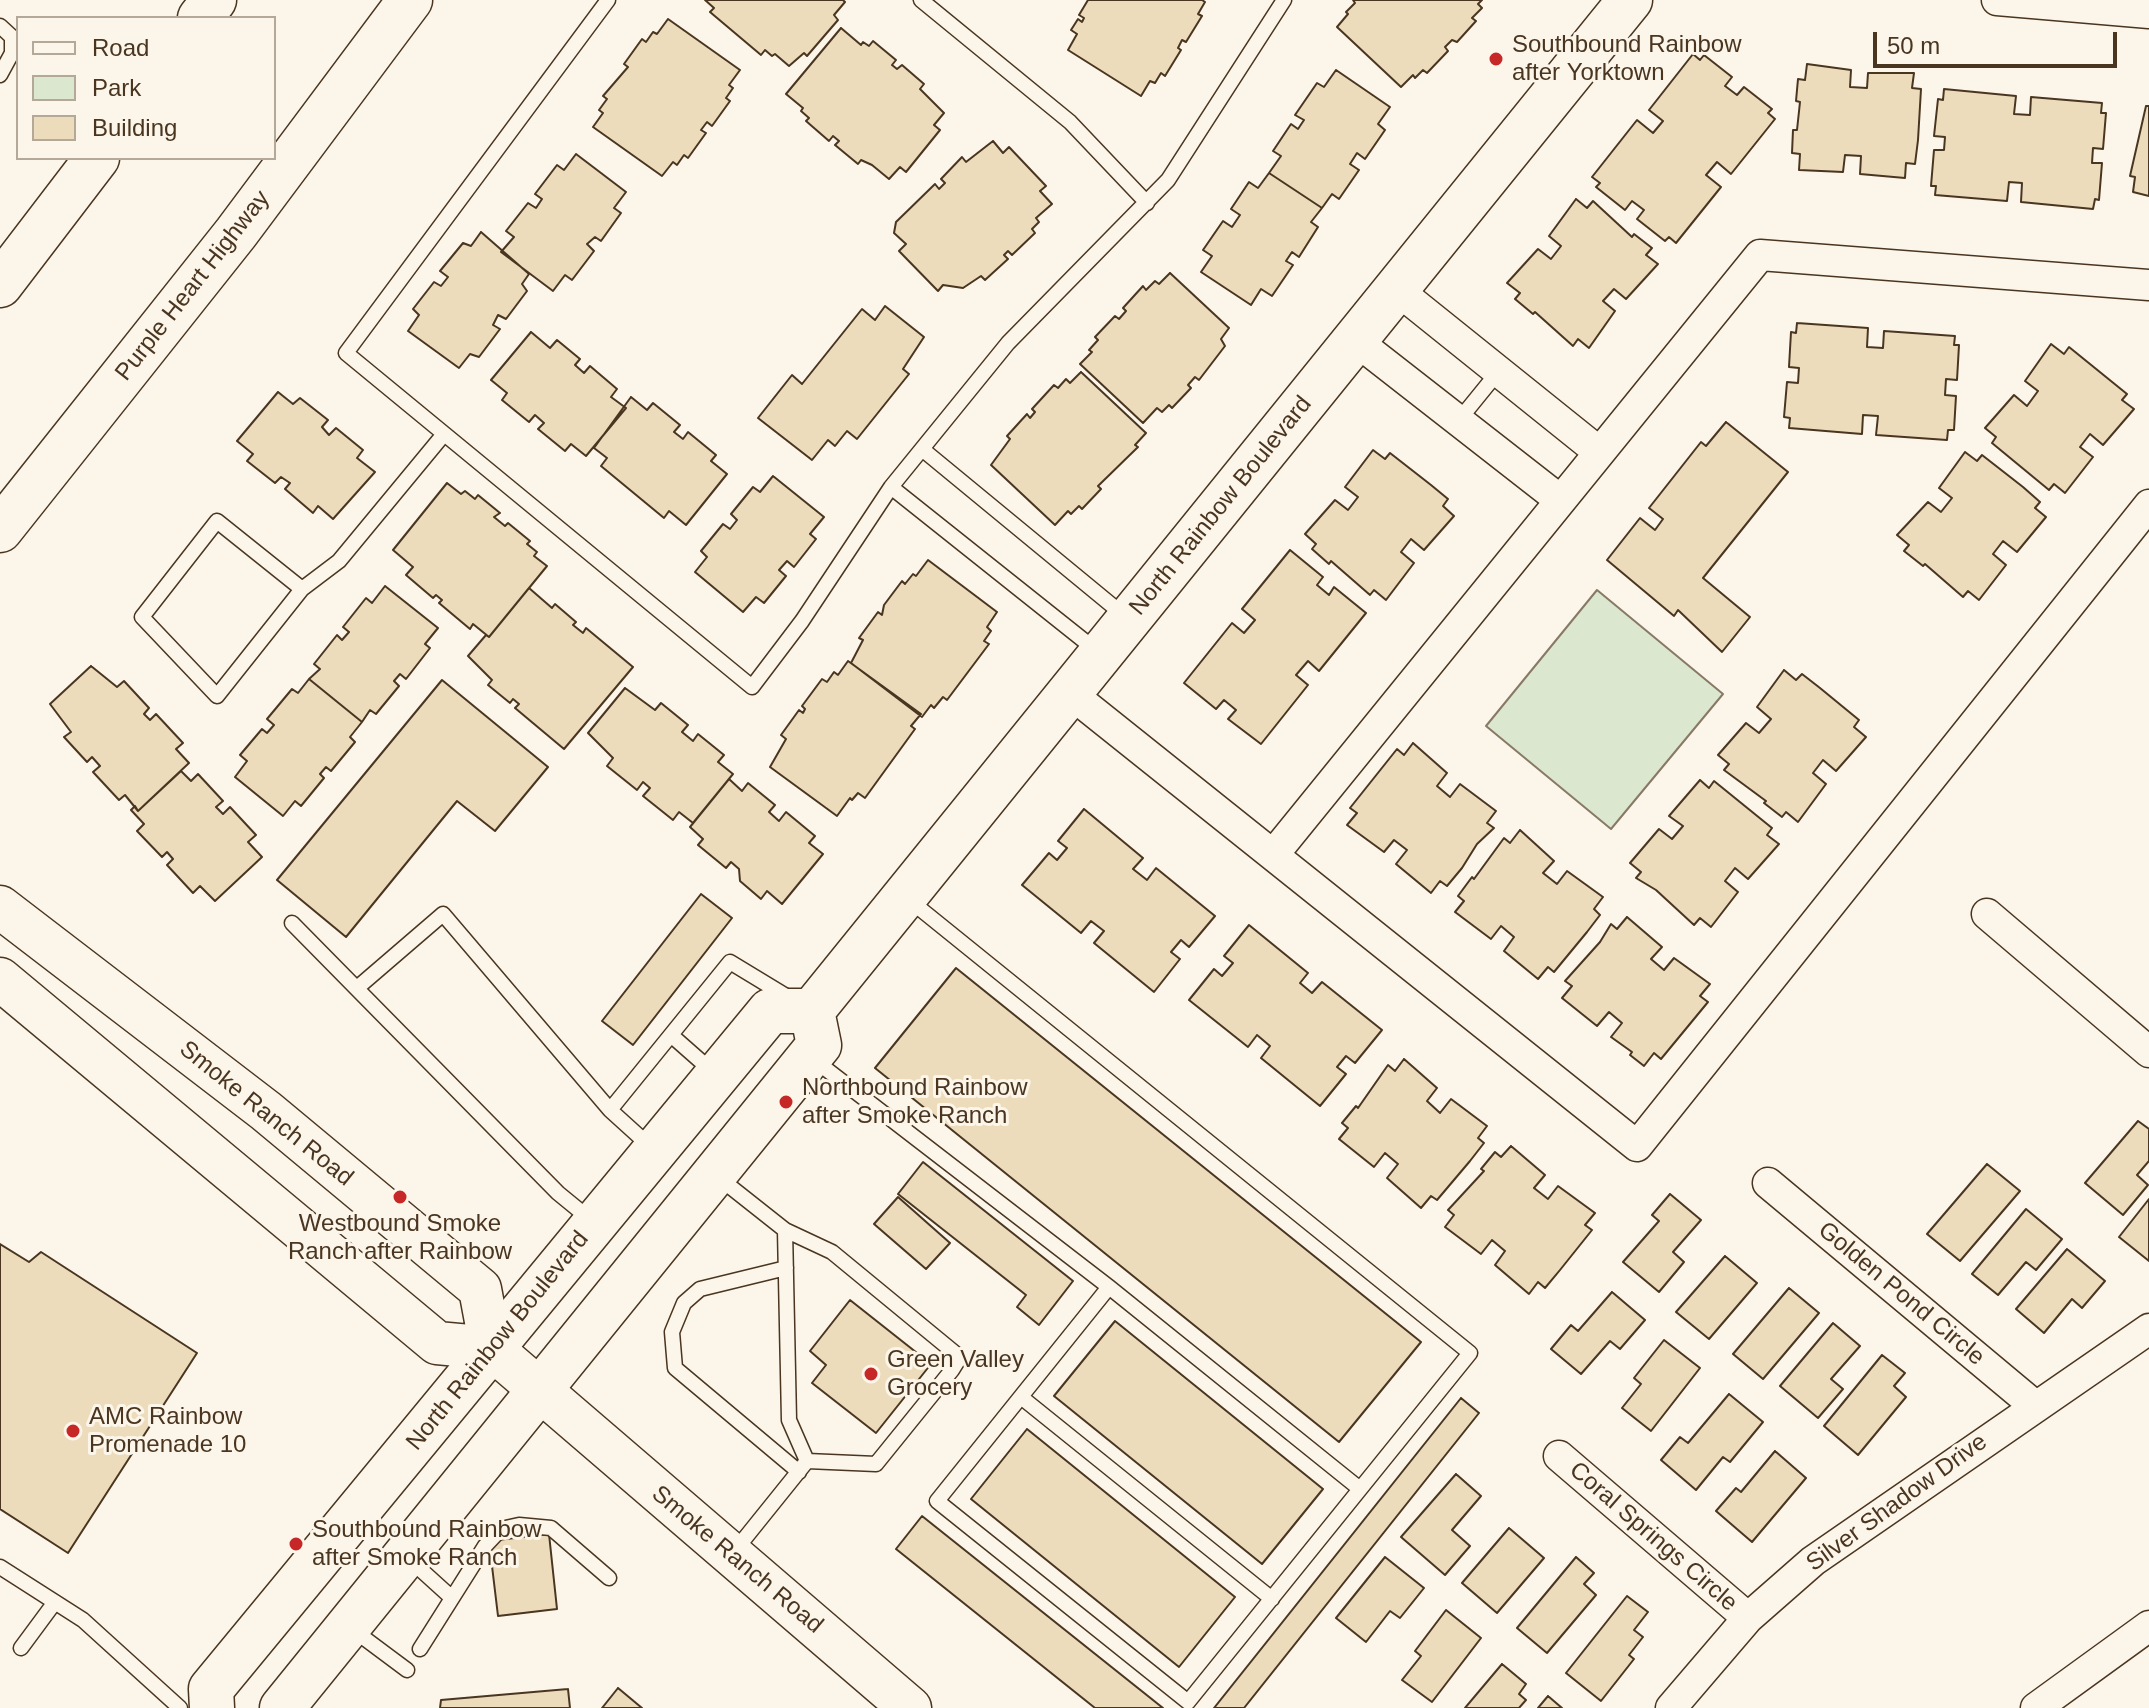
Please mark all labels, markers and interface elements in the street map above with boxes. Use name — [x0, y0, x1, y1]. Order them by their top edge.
legend — [16, 16, 276, 160]
scale bar — [1877, 16, 2121, 66]
place label: Southbound Rainbow after Yorktown — [1512, 31, 1742, 87]
text: 50 m — [1887, 32, 1940, 59]
text: Road — [92, 34, 149, 61]
marker: Southbound Rainbow after Yorktown — [1487, 50, 1505, 68]
text: Park — [92, 74, 141, 101]
text: Building — [92, 114, 177, 141]
street label: Purple Heart Highway — [110, 185, 276, 387]
street label: North Rainbow Boulevard — [1124, 391, 1318, 621]
street label: Smoke Ranch Road — [173, 1035, 359, 1193]
place label: Northbound Rainbow after Smoke Ranch — [802, 1074, 1027, 1130]
marker: Northbound Rainbow after Smoke Ranch — [777, 1093, 795, 1111]
marker: Westbound Smoke Ranch after Rainbow — [391, 1188, 409, 1206]
place label: Westbound Smoke Ranch after Rainbow — [288, 1210, 512, 1266]
street label: Golden Pond Circle — [1812, 1216, 1990, 1372]
street label: North Rainbow Boulevard — [401, 1226, 595, 1456]
place label: Green Valley Grocery — [887, 1346, 1024, 1402]
marker: Green Valley Grocery — [862, 1365, 880, 1383]
place label: AMC Rainbow Promenade 10 — [89, 1403, 246, 1459]
marker: AMC Rainbow Promenade 10 — [64, 1422, 82, 1440]
street label: Silver Shadow Drive — [1801, 1428, 1993, 1578]
street label: Coral Springs Circle — [1563, 1456, 1743, 1618]
street label: Smoke Ranch Road — [645, 1480, 829, 1640]
place label: Southbound Rainbow after Smoke Ranch — [312, 1516, 542, 1572]
marker: Southbound Rainbow after Smoke Ranch — [287, 1535, 305, 1553]

